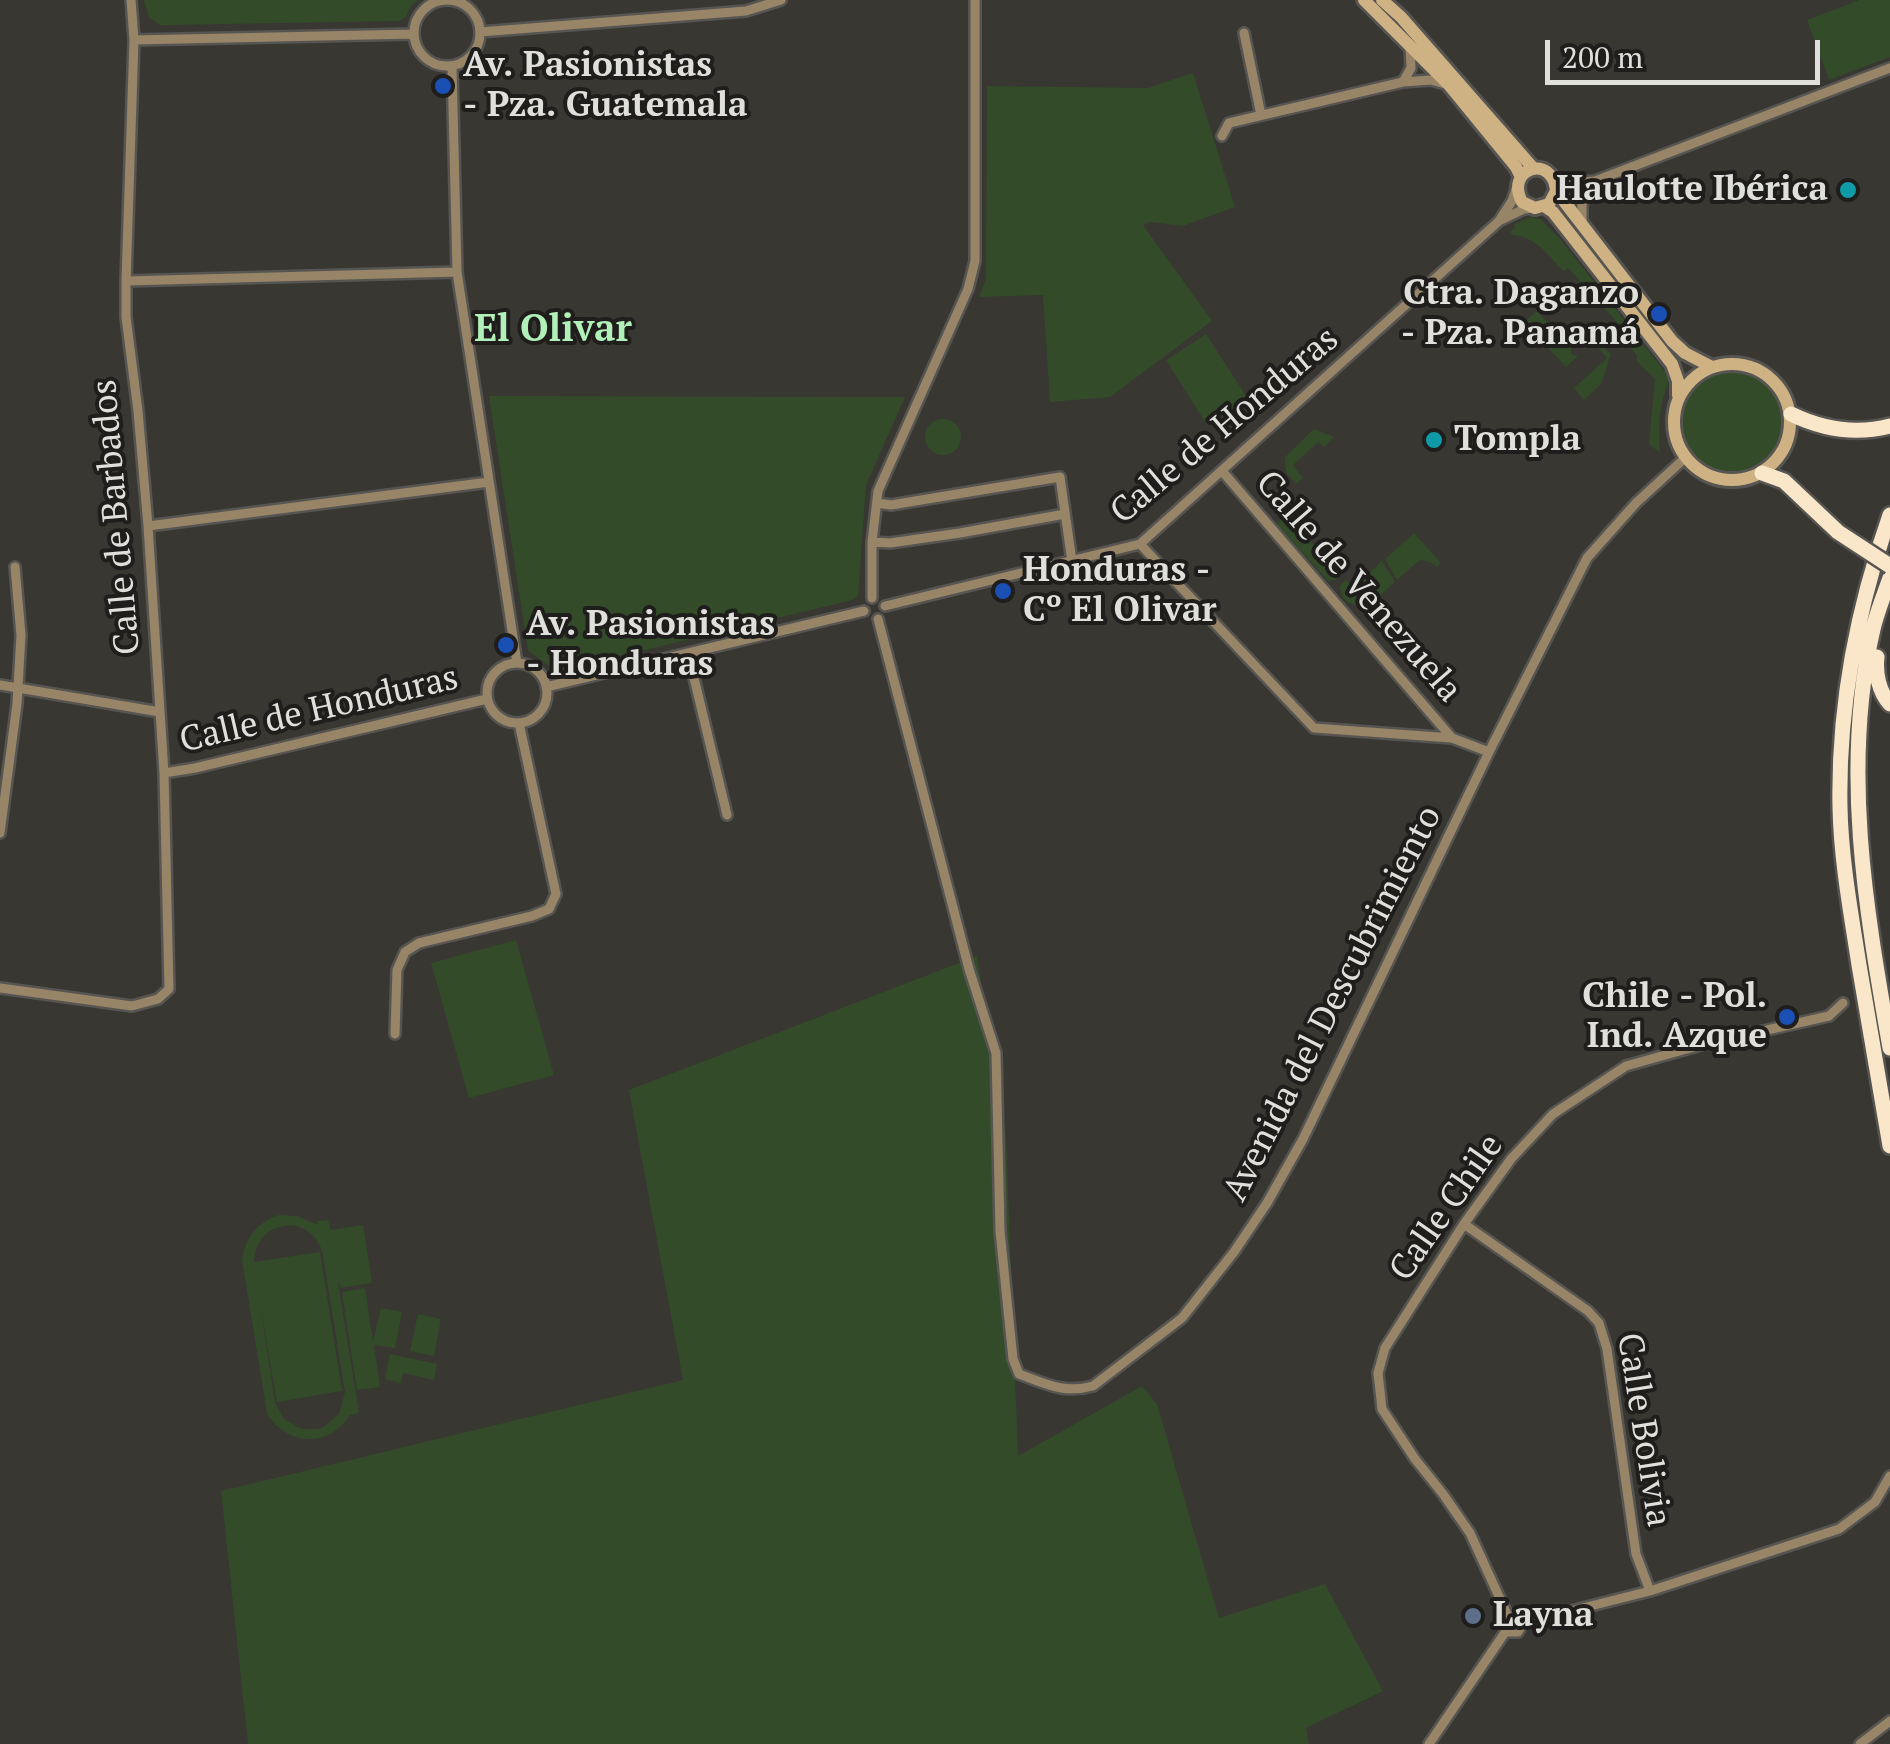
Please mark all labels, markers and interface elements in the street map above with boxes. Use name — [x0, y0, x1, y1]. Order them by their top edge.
scale bar — [1550, 20, 1825, 82]
text: 200 m — [1562, 37, 1643, 77]
place label: Av. Pasionistas - Pza. Guatemala — [463, 45, 748, 127]
marker: Av. Pasionistas - Pza. Guatemala — [432, 75, 454, 97]
place label: Haulotte Ibérica — [1556, 169, 1828, 211]
marker: Haulotte Ibérica — [1837, 179, 1859, 201]
place label: Ctra. Daganzo - Pza. Panamá — [1401, 273, 1639, 355]
marker: Ctra. Daganzo - Pza. Panamá — [1648, 303, 1670, 325]
district label: El Olivar — [474, 307, 632, 353]
street label: Calle de Honduras — [1103, 319, 1347, 533]
street label: Calle de Barbados — [84, 378, 150, 656]
place label: Tompla — [1454, 419, 1581, 461]
marker: Tompla — [1423, 429, 1445, 451]
street label: Calle de Venezuela — [1246, 463, 1470, 711]
place label: Honduras - Cº El Olivar — [1023, 550, 1217, 632]
marker: Honduras - Cº El Olivar — [992, 580, 1014, 602]
place label: Av. Pasionistas - Honduras — [526, 604, 775, 686]
marker: Av. Pasionistas - Honduras — [495, 634, 517, 656]
street label: Calle de Honduras — [176, 658, 462, 762]
street label: Avenida del Descubrimiento — [1215, 800, 1451, 1208]
place label: Chile - Pol. Ind. Azque — [1582, 976, 1767, 1058]
marker: Chile - Pol. Ind. Azque — [1776, 1006, 1798, 1028]
street label: Calle Chile — [1381, 1127, 1513, 1289]
street label: Calle Bolivia — [1607, 1330, 1679, 1530]
place label: Layna — [1493, 1595, 1593, 1637]
marker: Layna — [1462, 1605, 1484, 1627]

